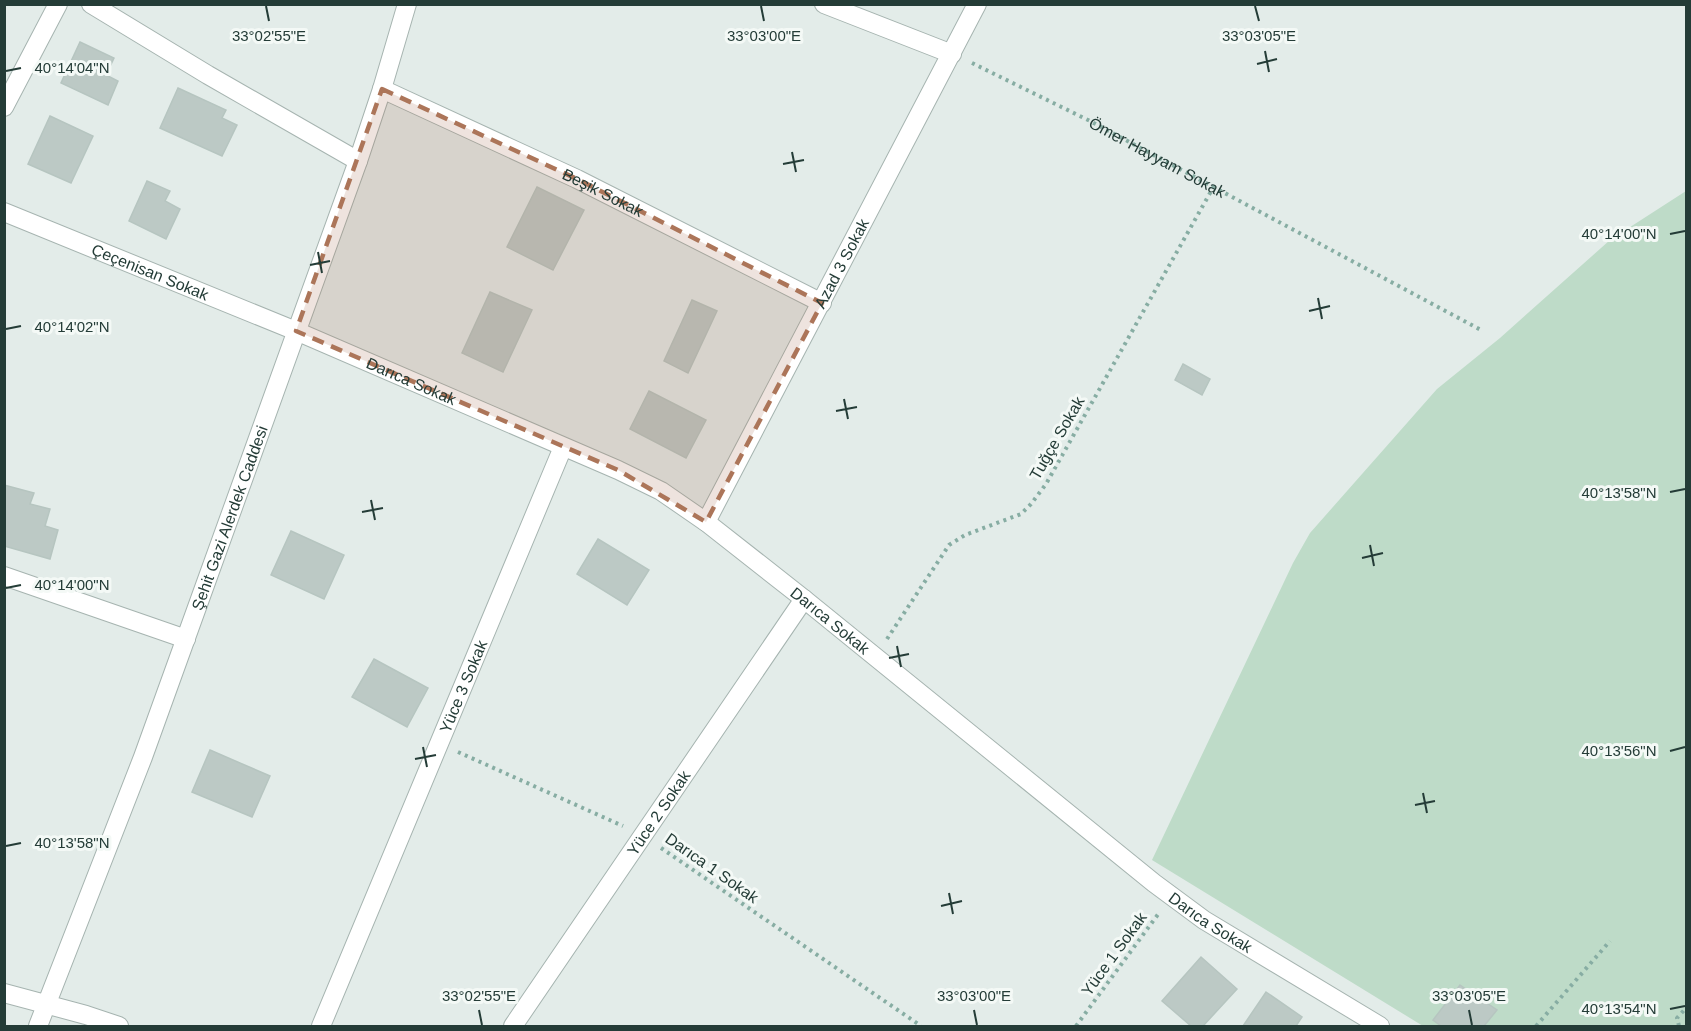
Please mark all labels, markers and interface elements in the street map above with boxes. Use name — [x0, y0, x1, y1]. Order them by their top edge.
text: 33°02'55"E — [232, 27, 306, 44]
text: 33°03'00"E — [727, 27, 801, 44]
text: 33°03'05"E — [1222, 27, 1296, 44]
text: 40°14'04"N — [34, 59, 110, 76]
street label: Ömer Hayyam Sokak — [1086, 114, 1229, 201]
street label: Beşik Sokak — [560, 165, 647, 220]
street label: Azad 3 Sokak — [811, 215, 872, 311]
text: 40°14'00"N — [1581, 225, 1657, 242]
street label: Çeçenisan Sokak — [89, 240, 212, 303]
text: 40°14'02"N — [34, 318, 110, 335]
street label: Darıca Sokak — [364, 354, 460, 408]
street label: Tuğçe Sokak — [1026, 393, 1088, 482]
street label: Şehit Gazi Alerdek Caddesi — [188, 423, 270, 612]
text: 40°13'58"N — [1581, 484, 1657, 501]
text: 40°14'00"N — [34, 576, 110, 593]
street label: Darıca Sokak — [788, 584, 874, 658]
street label: Yüce 3 Sokak — [436, 637, 490, 735]
text: 40°13'56"N — [1581, 742, 1657, 759]
street label: Yüce 2 Sokak — [623, 766, 694, 858]
street label: Darıca 1 Sokak — [662, 830, 762, 907]
text: 40°13'58"N — [34, 834, 110, 851]
street label: Darıca Sokak — [1166, 889, 1256, 956]
street label: Yüce 1 Sokak — [1078, 908, 1150, 999]
text: 33°02'55"E — [442, 987, 516, 1004]
text: 33°03'00"E — [937, 987, 1011, 1004]
text: 33°03'05"E — [1432, 987, 1506, 1004]
text: 40°13'54"N — [1581, 1000, 1657, 1017]

